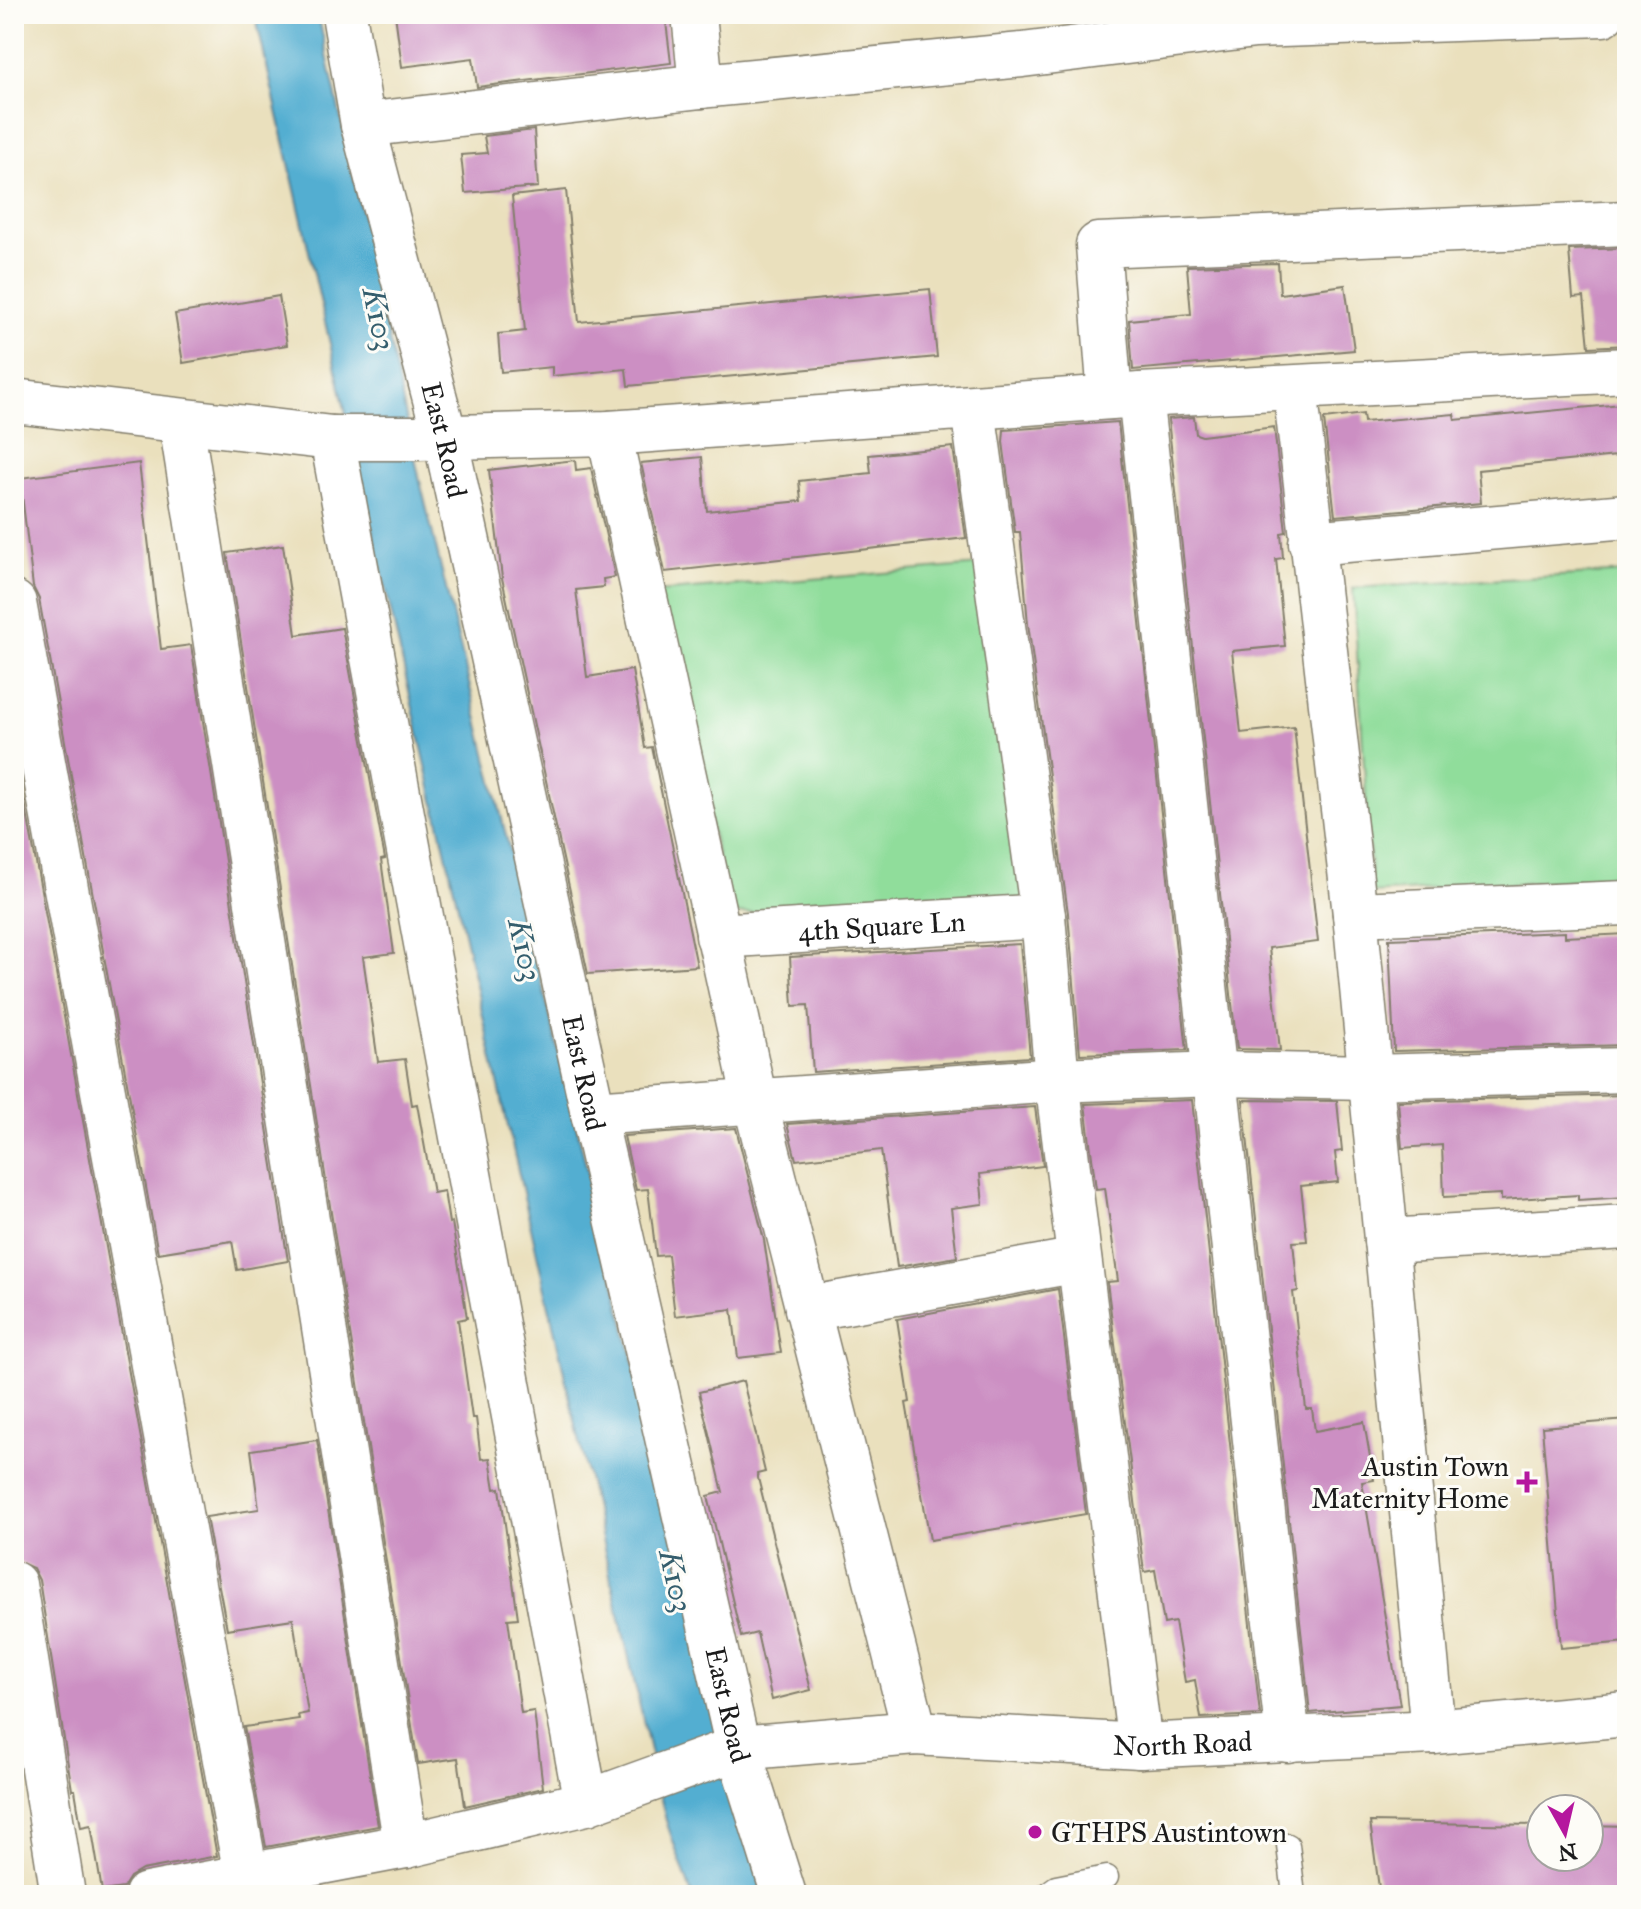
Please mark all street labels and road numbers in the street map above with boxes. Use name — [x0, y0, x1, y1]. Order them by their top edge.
street label: East Road — [413, 378, 475, 501]
street label: 4th Square Ln — [797, 904, 966, 949]
street label: East Road — [554, 1012, 614, 1134]
street label: East Road — [697, 1643, 758, 1767]
street label: North Road — [1112, 1724, 1253, 1764]

